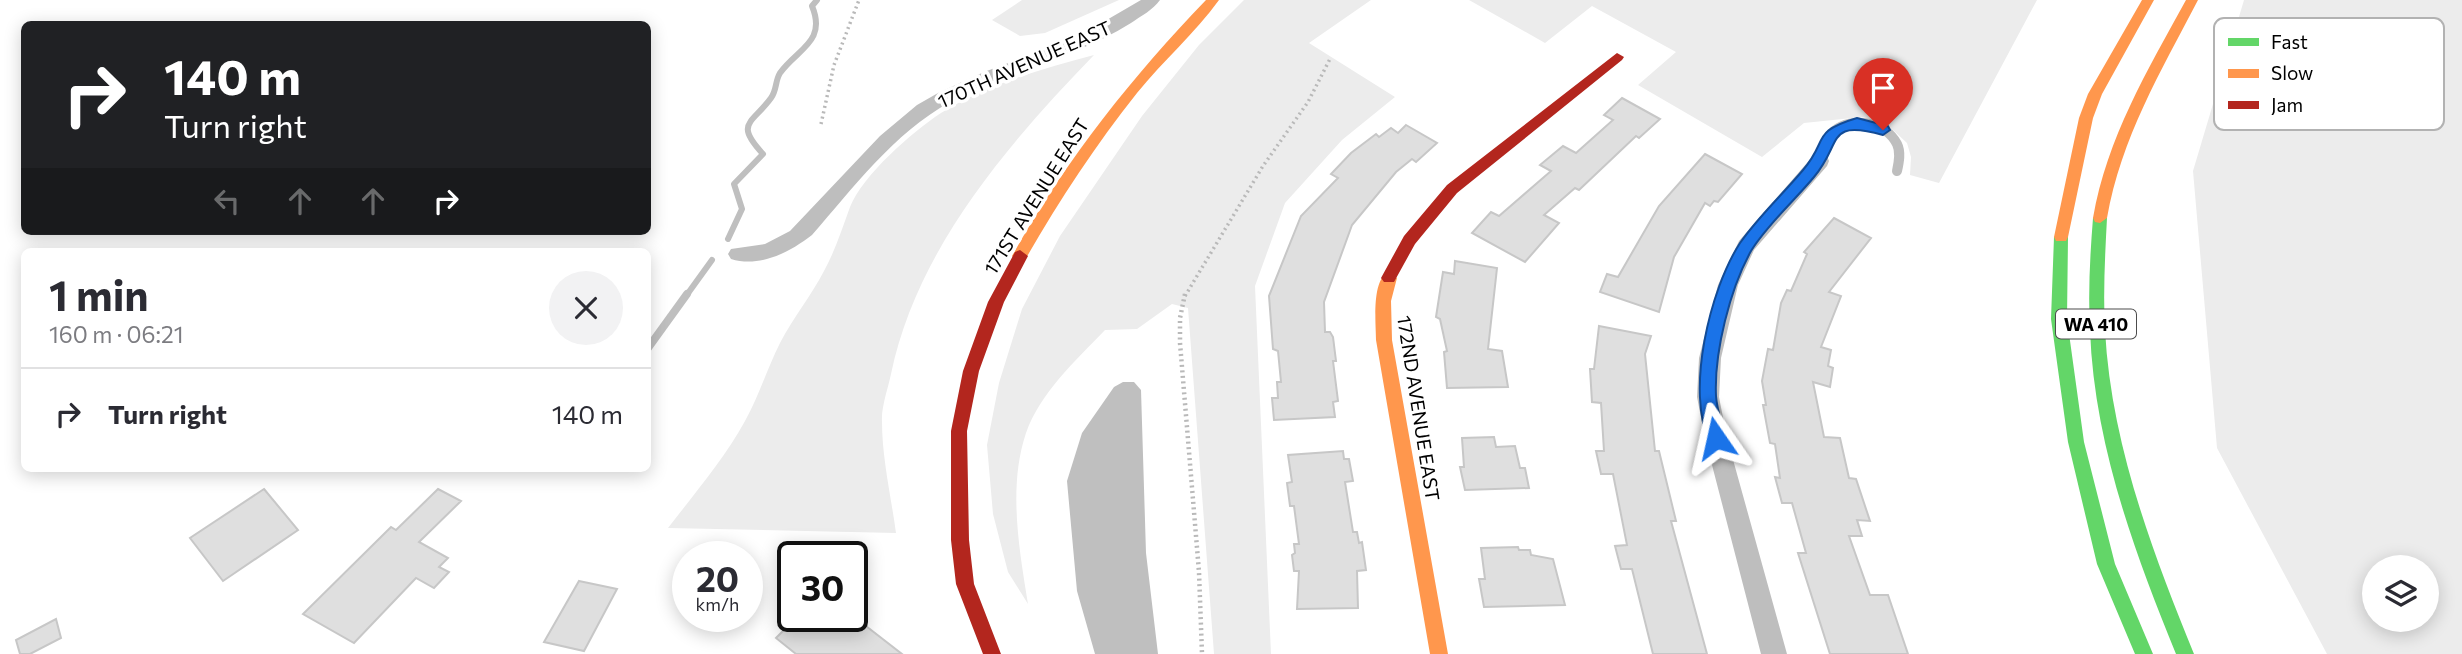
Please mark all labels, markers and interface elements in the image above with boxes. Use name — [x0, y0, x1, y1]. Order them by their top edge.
street label: 170TH AVENUE EAST — [934, 16, 1114, 112]
legend — [2214, 18, 2444, 130]
text: Fast — [2271, 30, 2308, 53]
text: 140 m — [164, 45, 301, 105]
icon: right — [49, 49, 140, 140]
pin — [1853, 58, 1913, 130]
text: Slow — [2271, 61, 2313, 84]
icon: arrive — [1864, 69, 1902, 107]
text: Jam — [2271, 93, 2303, 116]
text: Turn right — [164, 105, 307, 145]
street label: 171ST AVENUE EAST — [979, 114, 1093, 278]
icon: left — [208, 182, 246, 220]
icon: ahead — [281, 182, 319, 220]
icon: ahead — [354, 182, 392, 220]
icon: right — [427, 182, 465, 220]
text: 1 min — [49, 268, 149, 320]
button: close — [549, 271, 623, 345]
road number: WA 410 — [2056, 310, 2136, 338]
street label: 172ND AVENUE EAST — [1393, 314, 1445, 502]
text: 160 m · 06:21 — [49, 320, 184, 348]
icon: right — [49, 395, 87, 433]
text: Turn right — [108, 398, 227, 429]
text: 140 m — [552, 398, 623, 429]
position arrow — [1679, 401, 1753, 475]
speed limit sign: 30 — [777, 541, 868, 632]
map controls — [2362, 555, 2439, 632]
button: layers — [2362, 555, 2439, 632]
text: 20 — [696, 556, 739, 599]
text: km/h — [696, 593, 739, 615]

